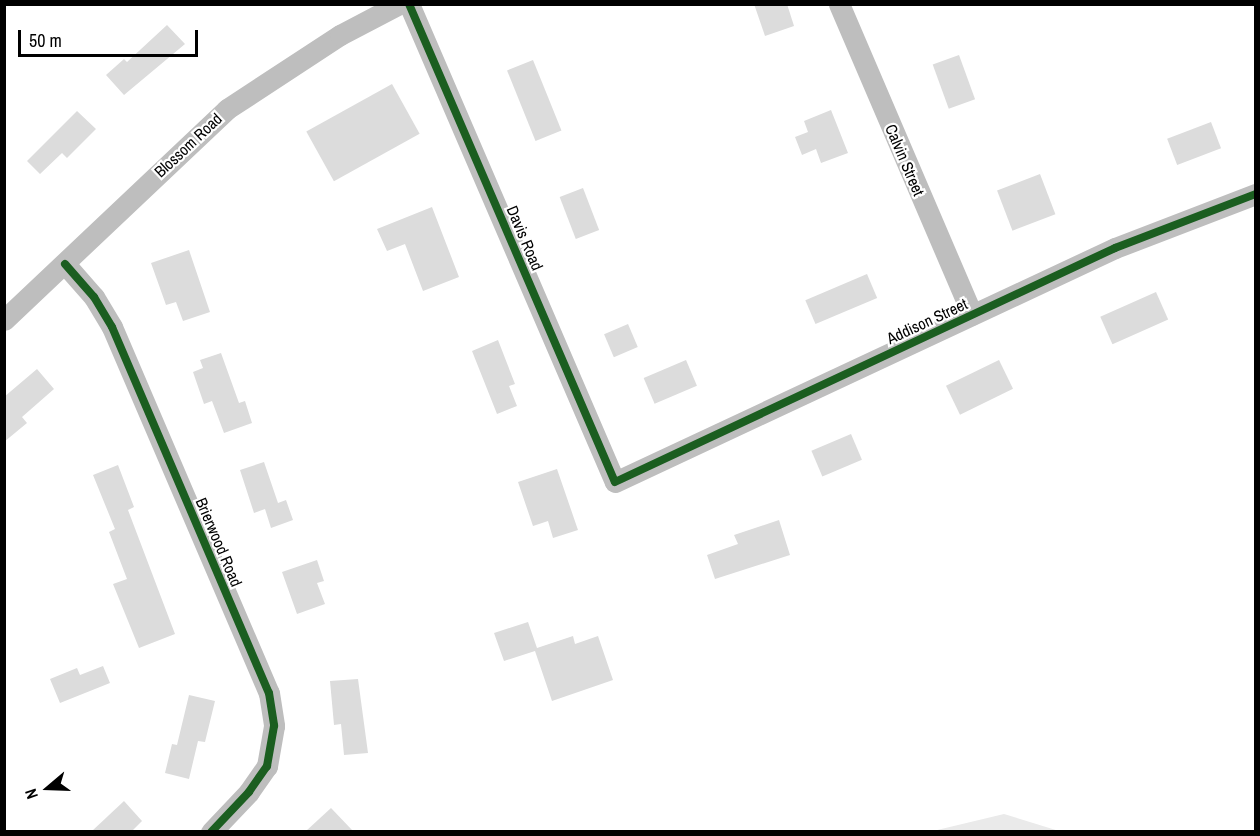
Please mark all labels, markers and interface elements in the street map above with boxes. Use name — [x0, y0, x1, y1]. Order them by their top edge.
scale bar — [21, 18, 201, 56]
text: 50 m — [29, 28, 62, 53]
street label: Blossom Road — [150, 109, 226, 181]
street label: Calvin Street — [881, 121, 929, 199]
street label: Davis Road — [503, 203, 547, 273]
street label: Addison Street — [884, 294, 970, 348]
street label: Brierwood Road — [192, 495, 246, 589]
north arrow — [18, 758, 78, 818]
text: N — [19, 786, 43, 802]

